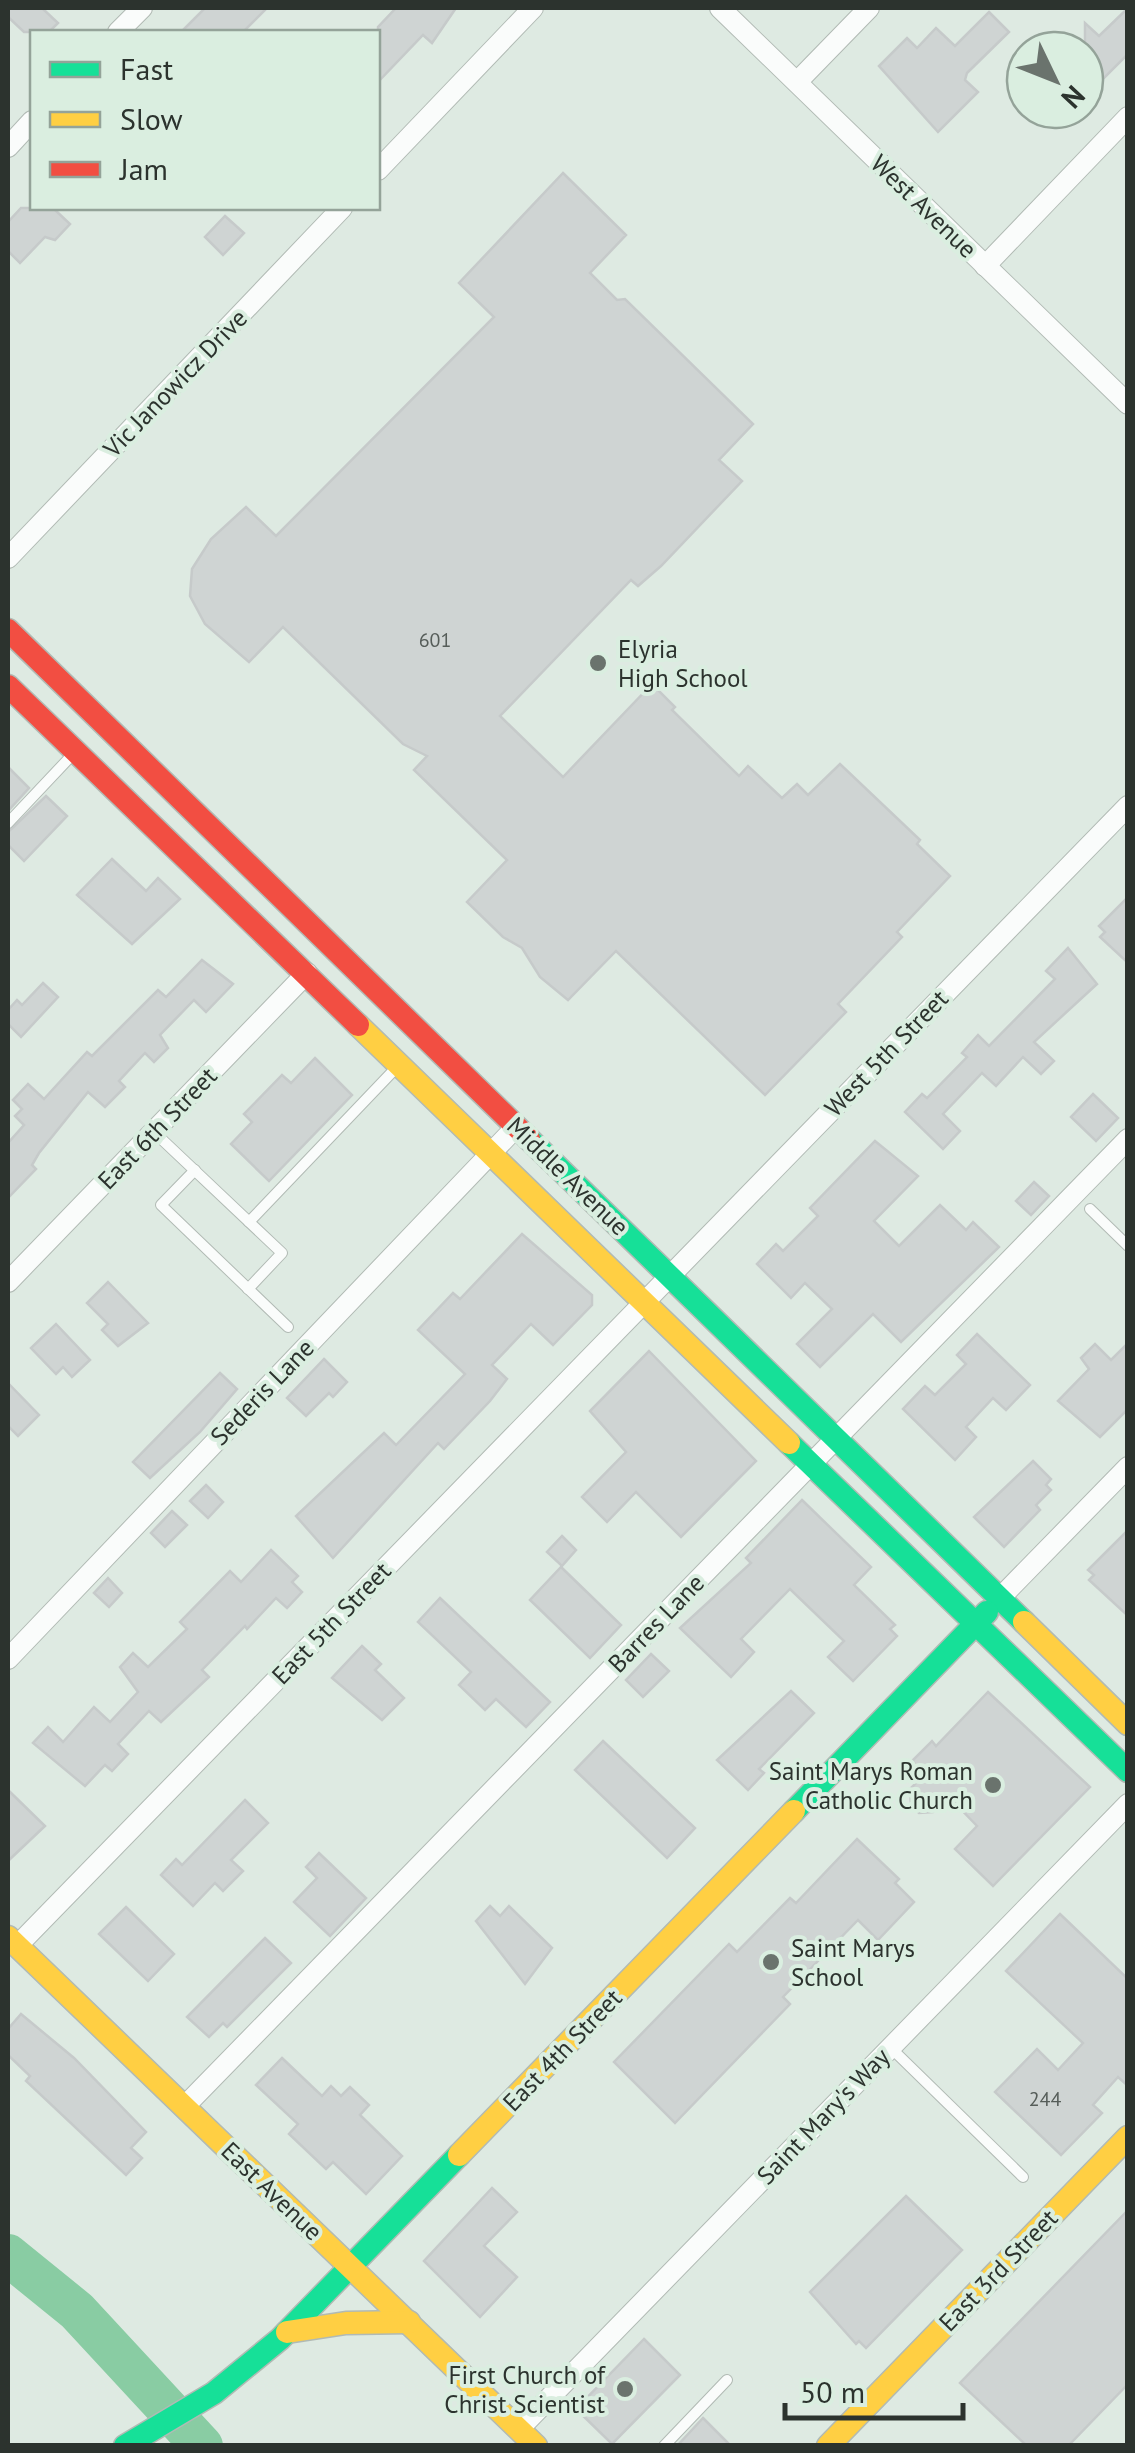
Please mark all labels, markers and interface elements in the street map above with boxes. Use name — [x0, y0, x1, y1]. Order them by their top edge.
legend — [30, 30, 380, 210]
north arrow — [1005, 30, 1105, 130]
text: Fast — [120, 49, 173, 88]
text: N — [1054, 78, 1093, 117]
text: Slow — [120, 99, 183, 138]
street label: West Avenue — [864, 147, 984, 265]
text: Jam — [118, 149, 168, 188]
street label: Vic Janowicz Drive — [95, 302, 254, 465]
house number: 601 — [419, 627, 451, 653]
place label: Elyria High School — [618, 633, 748, 694]
marker: Elyria High School — [587, 652, 609, 674]
street label: West 5th Street — [817, 982, 955, 1123]
street label: East 6th Street — [91, 1060, 224, 1196]
street label: Middle Avenue — [500, 1110, 636, 1242]
street label: Sederis Lane — [203, 1332, 321, 1452]
street label: East 5th Street — [265, 1555, 398, 1691]
street label: Barres Lane — [601, 1567, 711, 1679]
place label: Saint Marys Roman Catholic Church — [769, 1755, 973, 1816]
marker: Saint Marys Roman Catholic Church — [982, 1774, 1004, 1796]
place label: Saint Marys School — [791, 1932, 915, 1993]
marker: Saint Marys School — [760, 1951, 782, 1973]
street label: East 4th Street — [496, 1982, 629, 2118]
street label: Saint Mary's Way — [750, 2041, 897, 2191]
house number: 244 — [1029, 2086, 1061, 2112]
street label: East Avenue — [215, 2135, 329, 2247]
street label: East 3rd Street — [932, 2202, 1065, 2338]
scale bar — [785, 2358, 962, 2420]
place label: First Church of Christ Scientist — [444, 2359, 606, 2420]
text: 50 m — [800, 2372, 865, 2411]
marker: First Church of Christ Scientist — [614, 2378, 636, 2400]

